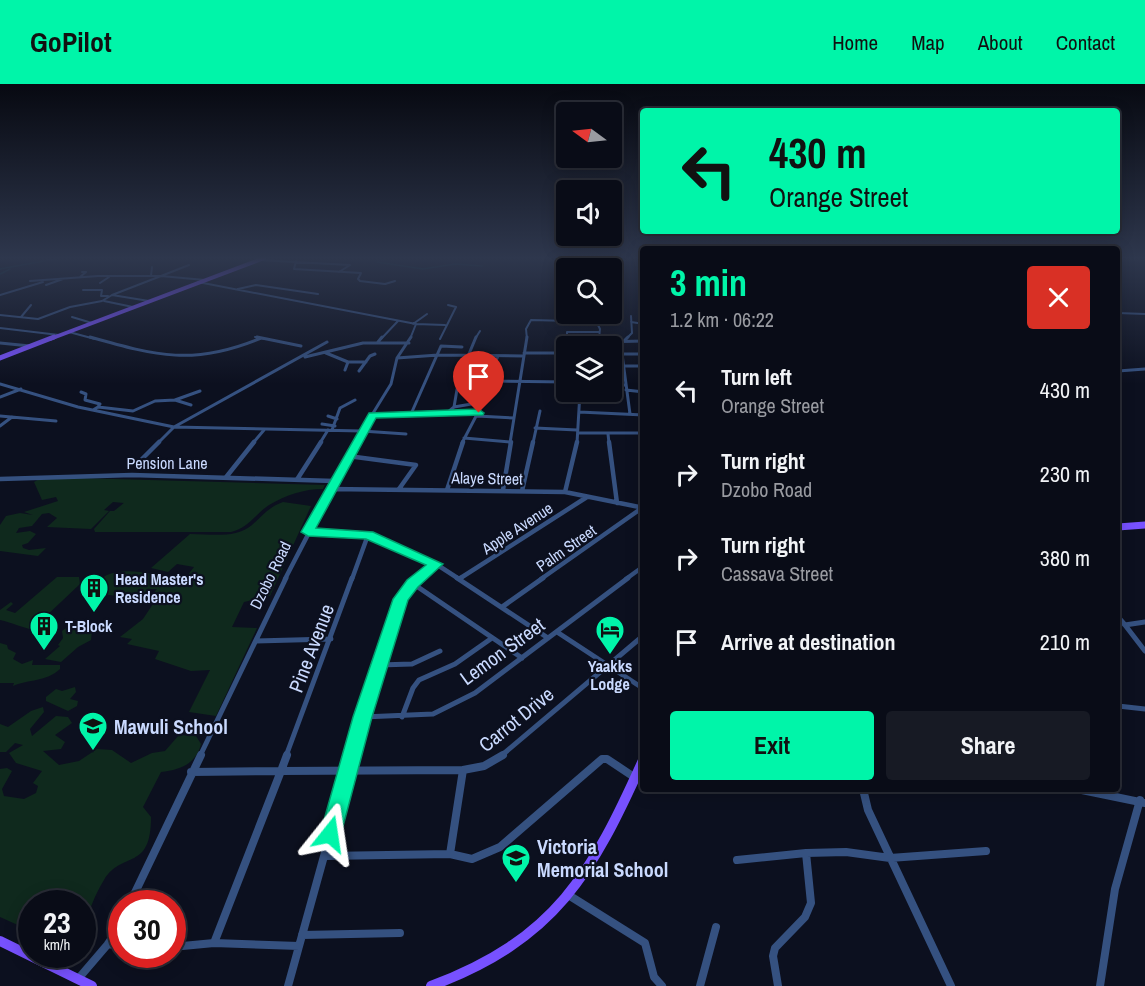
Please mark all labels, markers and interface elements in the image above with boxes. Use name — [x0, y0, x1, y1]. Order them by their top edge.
text: GoPilot — [30, 23, 112, 61]
text: Home — [832, 28, 878, 57]
text: Map — [911, 28, 945, 57]
text: About — [978, 28, 1023, 57]
text: Contact — [1056, 28, 1115, 57]
north arrow — [556, 102, 622, 168]
map controls — [556, 102, 622, 402]
text: 430 m — [769, 125, 867, 181]
icon: left — [670, 132, 748, 210]
text: Orange Street — [769, 179, 908, 215]
button: sound — [556, 180, 622, 246]
button: search — [556, 258, 622, 324]
text: 3 min — [670, 259, 747, 307]
button: close — [1027, 266, 1090, 329]
text: 1.2 km · 06:22 — [670, 306, 774, 333]
button: layers — [556, 336, 622, 402]
pin — [453, 351, 504, 413]
icon: arrive — [462, 360, 495, 393]
text: Turn left — [721, 362, 792, 392]
icon: left — [670, 374, 703, 407]
text: 430 m — [1040, 375, 1090, 405]
text: Orange Street — [721, 392, 824, 419]
text: Turn right — [721, 446, 805, 476]
street label: Pension Lane — [127, 452, 207, 474]
icon: right — [670, 458, 703, 491]
text: 230 m — [1040, 459, 1090, 489]
street label: Alaye Street — [450, 466, 523, 490]
text: Dzobo Road — [721, 476, 812, 503]
street label: Apple Avenue — [476, 497, 557, 560]
street label: Palm Street — [532, 519, 601, 577]
text: Turn right — [721, 530, 805, 560]
street label: Dzobo Road — [244, 537, 296, 613]
icon: right — [670, 542, 703, 575]
text: 380 m — [1040, 543, 1090, 573]
text: Cassava Street — [721, 560, 833, 587]
place label: Head Master's Residence — [115, 568, 203, 608]
building icon: Head Master's Residence — [78, 572, 110, 614]
street label: Pine Avenue — [282, 600, 340, 696]
building icon: T-Block — [28, 610, 60, 652]
street label: Lemon Street — [454, 611, 550, 691]
hotel icon: Yaakks Lodge — [594, 614, 626, 656]
place label: T-Block — [65, 615, 113, 637]
icon: arrive — [670, 626, 703, 659]
text: Arrive at destination — [721, 627, 895, 657]
text: 210 m — [1040, 627, 1090, 657]
place label: Yaakks Lodge — [588, 655, 632, 695]
street label: Carrot Drive — [473, 680, 559, 758]
school or university icon: Mawuli School — [77, 710, 109, 752]
button: Exit — [670, 711, 874, 780]
button: Share — [886, 711, 1090, 780]
place label: Mawuli School — [114, 713, 228, 740]
position arrow — [298, 802, 362, 866]
place label: Victoria Memorial School — [537, 833, 668, 883]
school or university icon: Victoria Memorial School — [500, 842, 532, 884]
speed limit sign: 30 — [108, 890, 186, 968]
text: 23 — [43, 902, 71, 942]
text: km/h — [44, 934, 70, 955]

